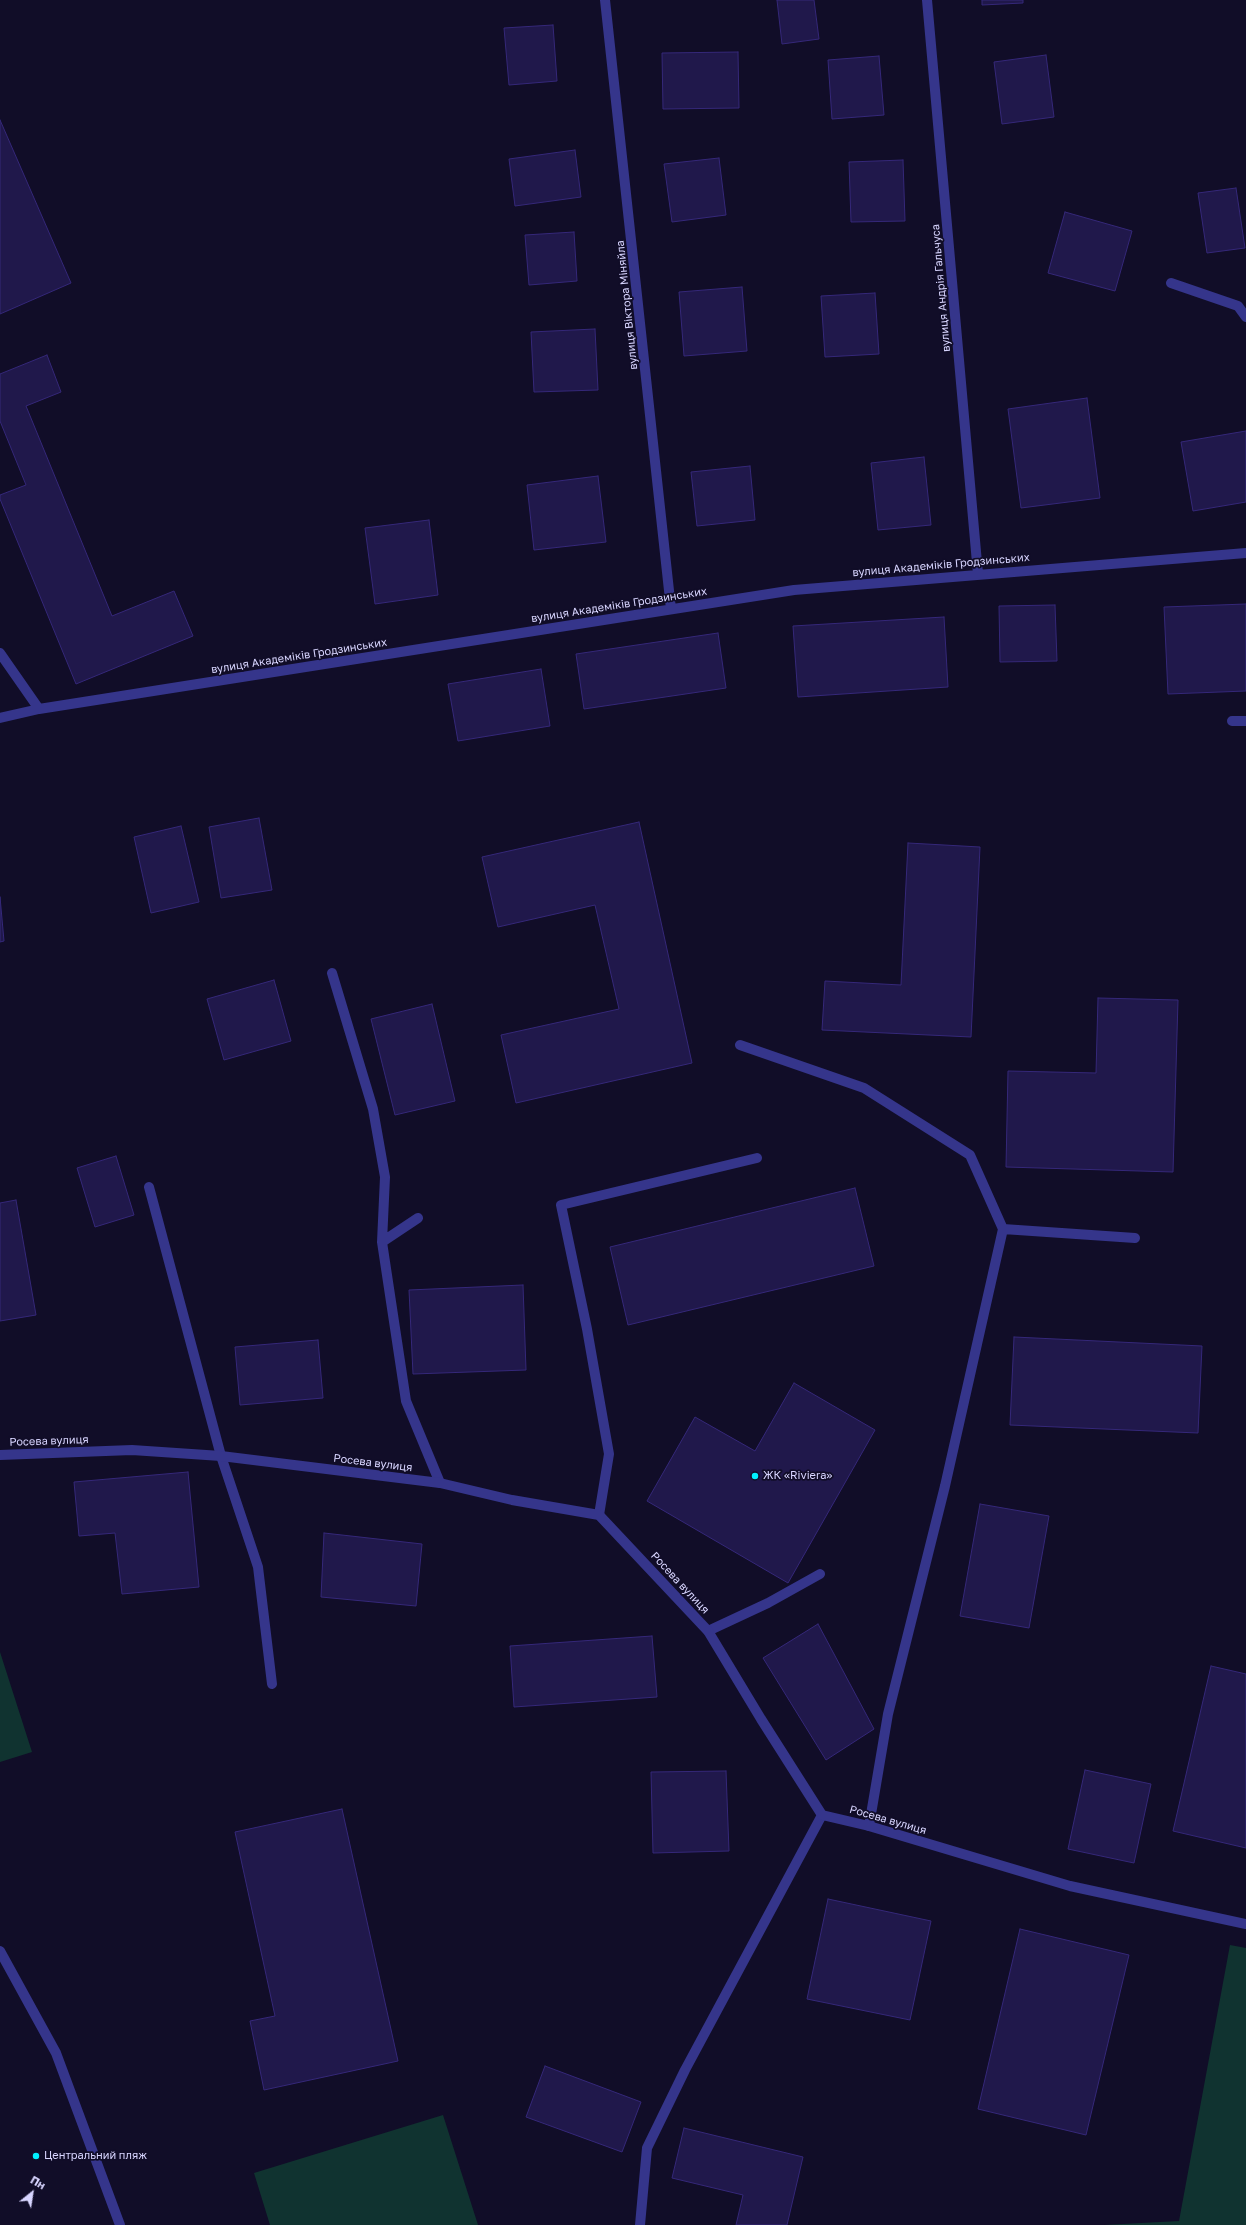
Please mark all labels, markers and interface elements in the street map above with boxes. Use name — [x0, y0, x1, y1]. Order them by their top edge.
street label: вулиця Андрія Гальчуса — [929, 224, 953, 352]
street label: вулиця Віктора Міняйла — [614, 240, 640, 370]
street label: вулиця Академіків Гродзинських — [852, 551, 1030, 579]
street label: вулиця Академіків Гродзинських — [530, 585, 708, 625]
street label: вулиця Академіків Гродзинських — [210, 636, 388, 676]
street label: Росева вулиця — [9, 1433, 89, 1449]
street label: Росева вулиця — [333, 1452, 413, 1474]
place label: ЖК «Riviera» — [763, 1469, 832, 1483]
marker: ЖК «Riviera» — [750, 1471, 760, 1481]
street label: Росева вулиця — [648, 1549, 712, 1617]
street label: Росева вулиця — [848, 1803, 928, 1837]
place label: Центральний пляж — [44, 2149, 147, 2163]
marker: Центральний пляж — [31, 2151, 41, 2161]
north arrow — [12, 2173, 52, 2213]
text: Пн — [29, 2173, 48, 2192]

